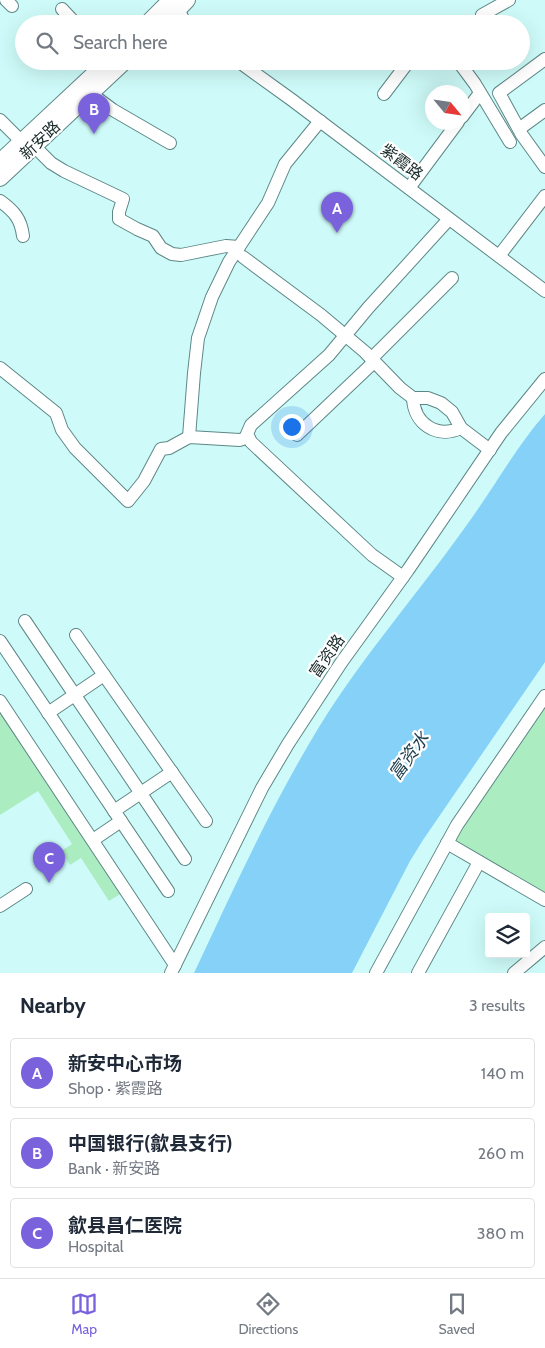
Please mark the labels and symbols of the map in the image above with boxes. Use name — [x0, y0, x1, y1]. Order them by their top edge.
north arrow — [425, 85, 470, 130]
pin: B — [78, 93, 110, 134]
street label: 新安路 — [16, 117, 64, 163]
street label: 紫霞路 — [377, 140, 427, 184]
pin: A — [321, 192, 353, 233]
your location — [279, 414, 305, 440]
street label: 富资路 — [305, 631, 349, 681]
water label: 富资水 — [384, 727, 434, 784]
pin: C — [33, 842, 65, 883]

